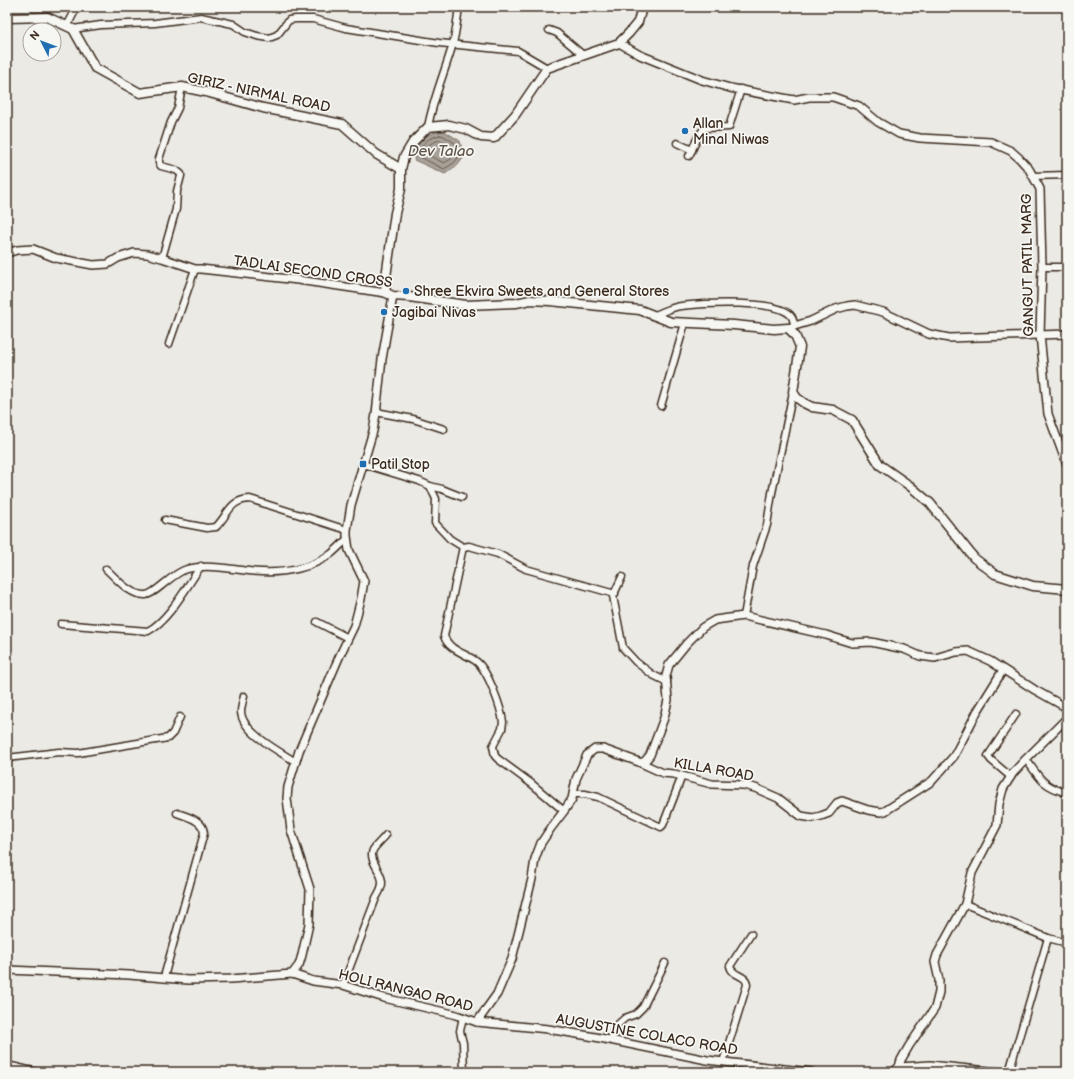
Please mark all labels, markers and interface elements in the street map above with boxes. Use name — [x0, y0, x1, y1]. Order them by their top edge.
north arrow — [22, 22, 62, 62]
text: N — [27, 28, 43, 43]
street label: GIRIZ - NIRMAL ROAD — [186, 69, 332, 116]
place label: Allan Minal Niwas — [693, 115, 769, 148]
marker: Allan Minal Niwas — [680, 126, 690, 136]
water label: Dev Talao — [408, 142, 474, 161]
street label: GANGUT PATIL MARG — [1018, 193, 1037, 337]
street label: TADLAI SECOND CROSS — [232, 252, 393, 291]
place label: Shree Ekvira Sweets and General Stores — [414, 283, 669, 300]
marker: Shree Ekvira Sweets and General Stores — [401, 286, 411, 296]
place label: Jagibai Nivas — [392, 304, 476, 321]
marker: Jagibai Nivas — [379, 307, 389, 317]
place label: Patil Stop — [371, 456, 430, 473]
marker: Patil Stop — [358, 459, 368, 469]
street label: KILLA ROAD — [673, 754, 755, 785]
street label: HOLI RANGAO ROAD — [337, 966, 475, 1015]
street label: AUGUSTINE COLACO ROAD — [555, 1010, 739, 1059]

